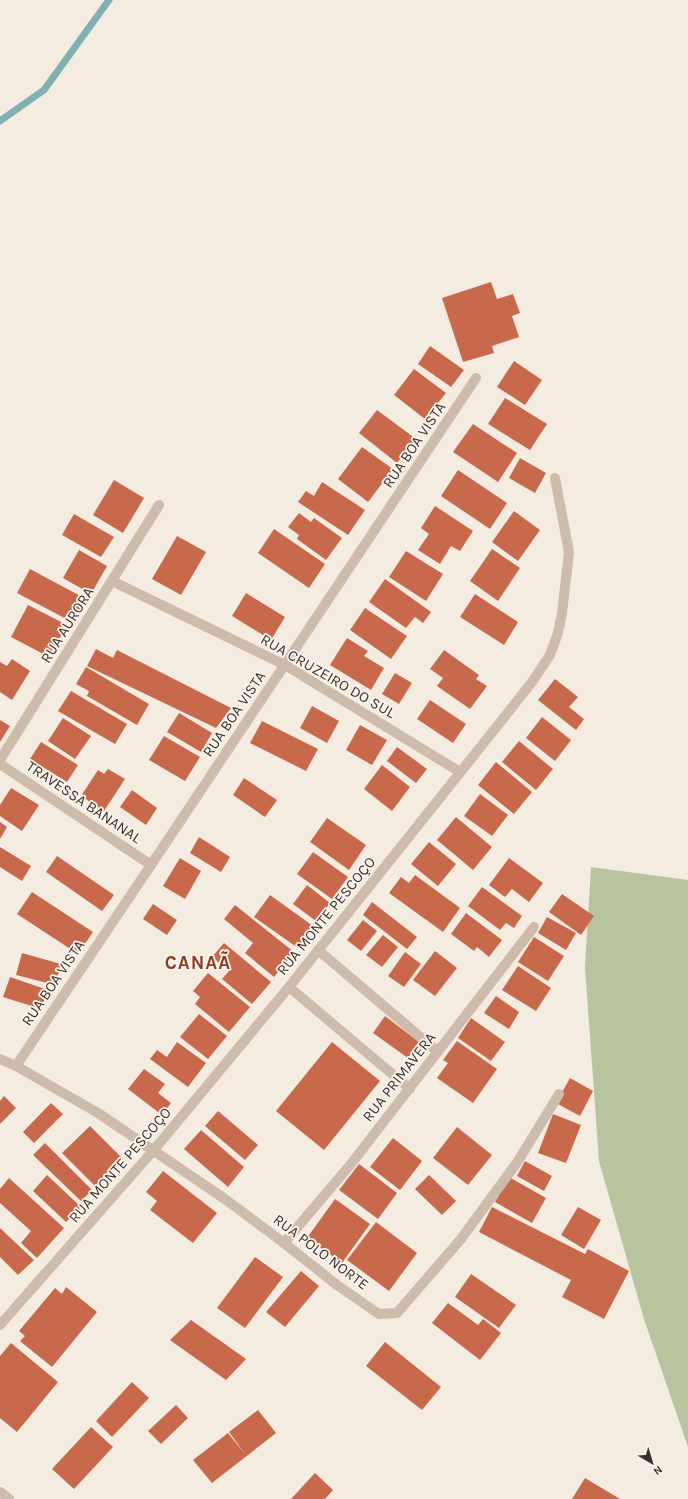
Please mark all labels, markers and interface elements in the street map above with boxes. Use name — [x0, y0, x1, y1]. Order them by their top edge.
street label: RUA BOA VISTA — [379, 398, 450, 491]
street label: RUA AURORA — [37, 583, 98, 666]
street label: RUA CRUZEIRO DO SUL — [258, 630, 398, 722]
street label: RUA BOA VISTA — [199, 667, 270, 760]
street label: TRAVESSA BANANAL — [23, 757, 145, 847]
street label: RUA MONTE PESCOÇO — [273, 853, 379, 979]
street label: RUA BOA VISTA — [18, 936, 89, 1029]
district label: CANAÃ — [165, 951, 231, 974]
street label: RUA PRIMAVERA — [359, 1028, 440, 1125]
street label: RUA MONTE PESCOÇO — [65, 1104, 175, 1226]
street label: RUA POLO NORTE — [270, 1210, 372, 1294]
north arrow — [632, 1443, 672, 1483]
text: N — [651, 1463, 665, 1478]

